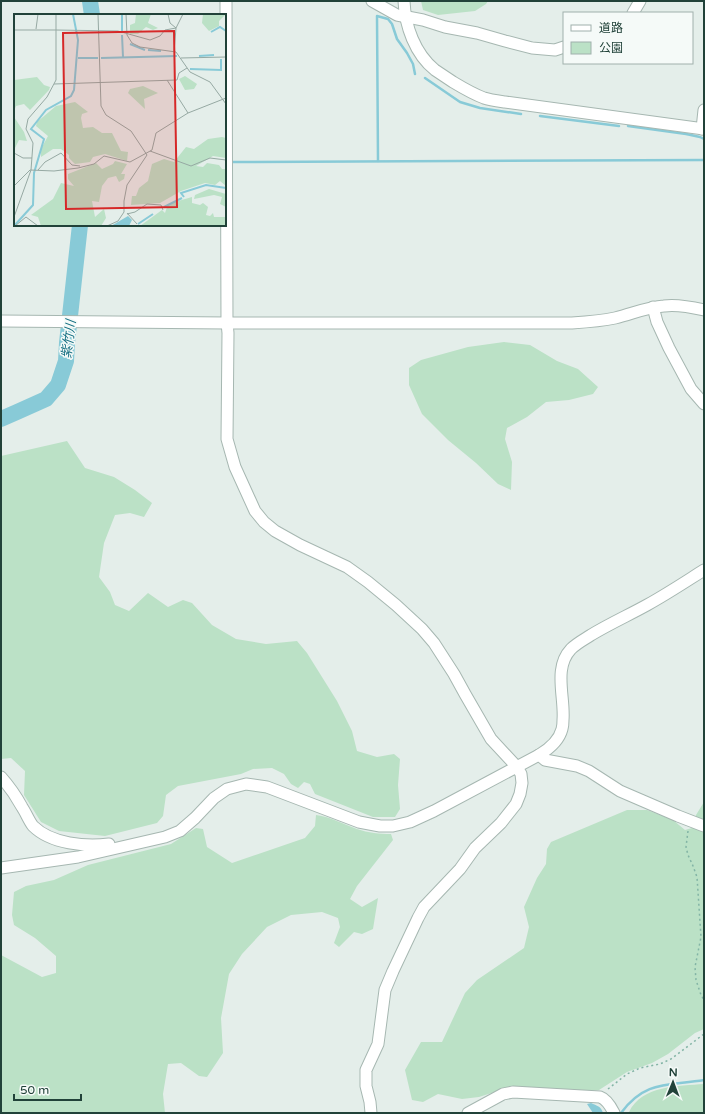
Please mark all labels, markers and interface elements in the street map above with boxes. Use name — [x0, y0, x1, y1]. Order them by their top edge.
legend — [563, 12, 693, 64]
inset map — [14, 14, 226, 226]
text: 道路 — [599, 21, 623, 35]
text: 公園 — [599, 41, 623, 55]
water label: 紫竹川 — [59, 317, 80, 359]
north arrow — [653, 1062, 693, 1102]
text: N — [669, 1066, 678, 1079]
scale bar — [14, 1076, 81, 1102]
text: 50 m — [20, 1083, 49, 1097]

